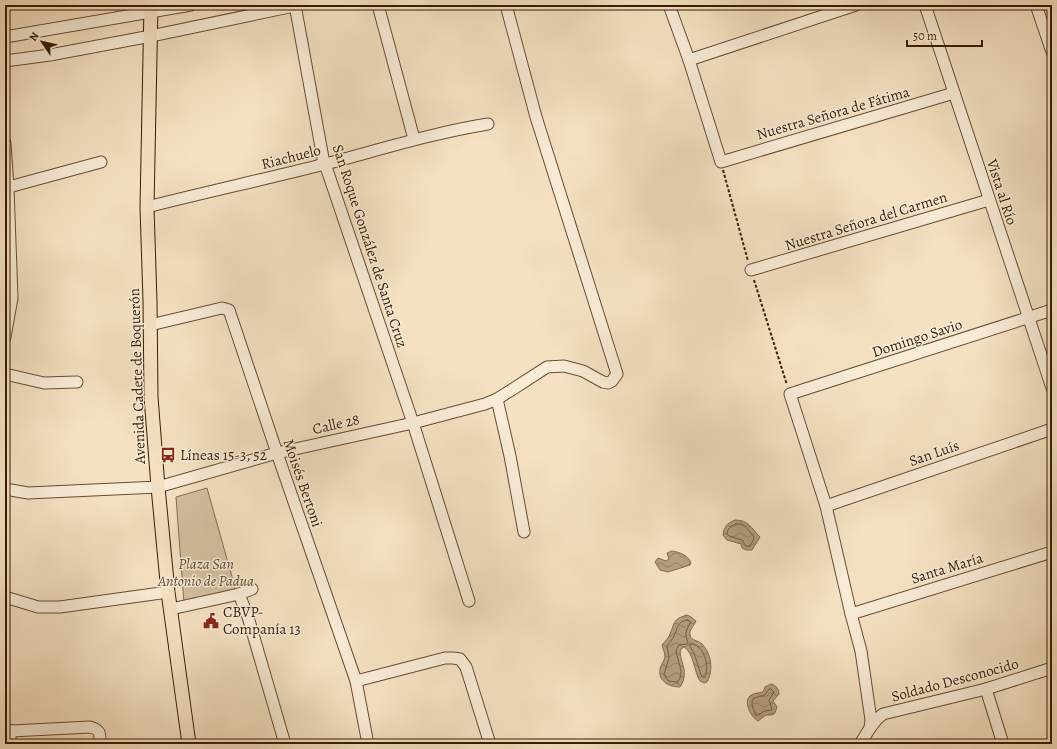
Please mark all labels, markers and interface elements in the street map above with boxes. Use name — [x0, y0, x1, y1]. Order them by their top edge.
north arrow — [22, 22, 62, 62]
scale bar — [907, 22, 982, 48]
text: 50 m — [913, 28, 937, 44]
text: N — [26, 29, 43, 44]
street label: Nuestra Señora de Fátima — [754, 82, 912, 144]
street label: Riachuelo — [259, 140, 323, 174]
street label: San Roque González de Santa Cruz — [328, 142, 412, 350]
street label: Vista al Río — [982, 156, 1022, 227]
street label: Nuestra Señora del Carmen — [782, 187, 950, 255]
street label: Avenida Cadete de Boquerón — [124, 288, 150, 465]
street label: Domingo Savio — [869, 314, 965, 362]
street label: Calle 28 — [310, 409, 362, 439]
street label: San Luís — [906, 435, 962, 471]
street label: Moisés Bertoni — [279, 436, 327, 530]
place label: Líneas 15-3, 52 — [180, 445, 267, 465]
bus stop icon: Líneas 15-3, 52 — [159, 446, 177, 464]
street label: Santa María — [909, 548, 985, 588]
park label: Plaza San Antonio de Padua — [157, 554, 254, 591]
place label: CBVP- Companía 13 — [223, 602, 301, 639]
public building icon: CBVP- Companía 13 — [202, 612, 220, 630]
street label: Soldado Desconocido — [889, 653, 1021, 707]

